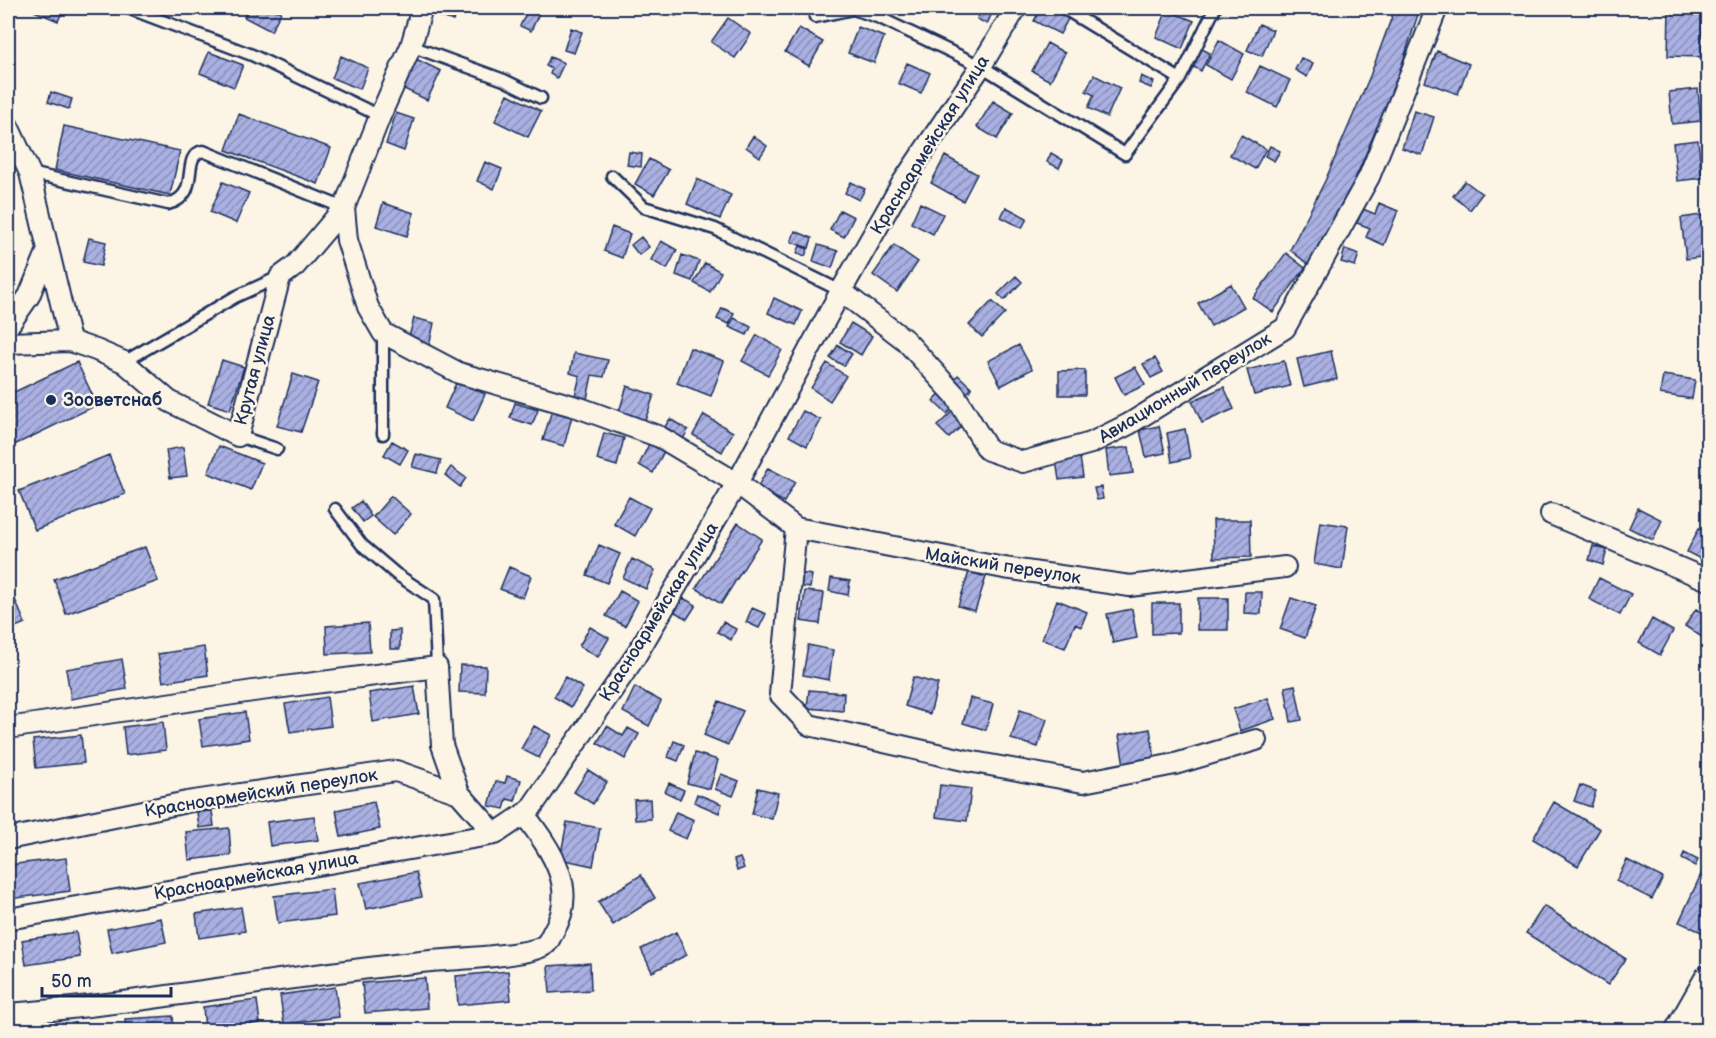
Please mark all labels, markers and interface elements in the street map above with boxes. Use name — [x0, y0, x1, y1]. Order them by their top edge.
street label: Красноармейская улица — [866, 51, 994, 238]
street label: Крутая улица — [230, 312, 280, 427]
street label: Авиационный переулок — [1094, 328, 1275, 448]
place label: Зооветснаб — [63, 390, 163, 411]
marker: Зооветснаб — [44, 393, 58, 407]
street label: Красноармейская улица — [595, 518, 723, 705]
street label: Майский переулок — [923, 543, 1083, 589]
street label: Красноармейский переулок — [143, 764, 379, 822]
street label: Красноармейская улица — [152, 848, 360, 904]
scale bar — [42, 960, 171, 998]
text: 50 m — [51, 971, 92, 992]

